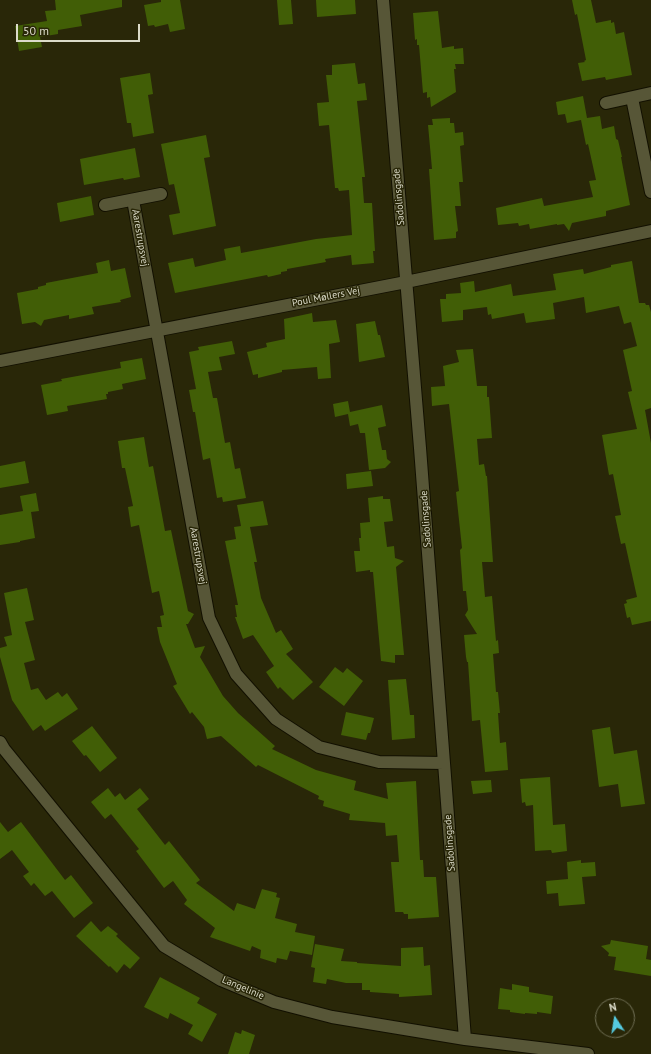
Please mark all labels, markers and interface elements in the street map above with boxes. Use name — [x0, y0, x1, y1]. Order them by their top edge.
scale bar — [18, 16, 142, 42]
text: 50 m — [23, 23, 49, 38]
street label: Sadolinsgade — [391, 168, 407, 226]
street label: Aarestrupsvej — [129, 209, 151, 267]
street label: Poul Møllers Vej — [291, 285, 361, 309]
street label: Sadolinsgade — [418, 490, 434, 548]
street label: Aarestrupsvej — [187, 527, 209, 585]
street label: Sadolinsgade — [442, 814, 458, 872]
street label: Langelinie — [220, 974, 266, 1002]
north arrow — [595, 998, 635, 1038]
text: N — [608, 1000, 618, 1015]

